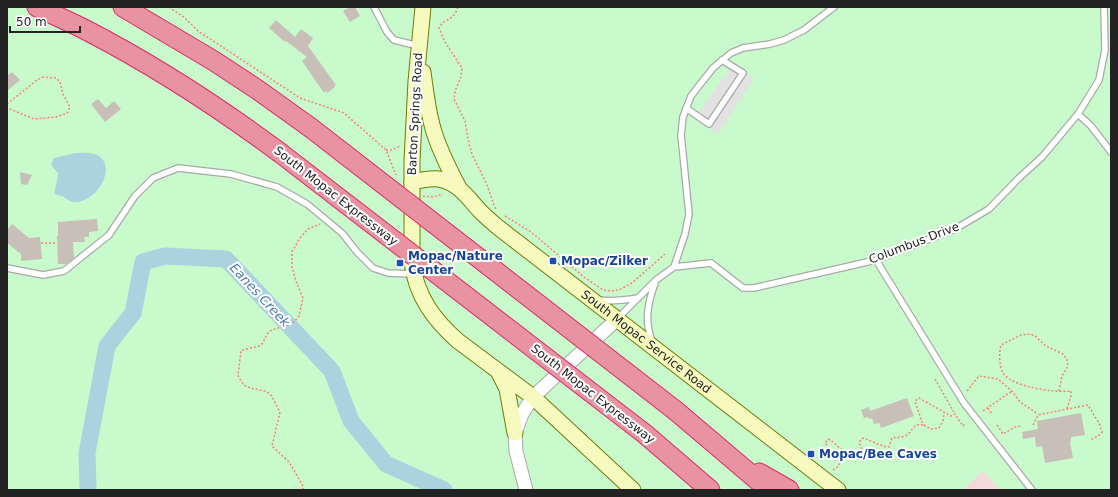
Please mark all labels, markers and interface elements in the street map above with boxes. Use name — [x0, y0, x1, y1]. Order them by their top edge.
scale bar — [10, 8, 80, 34]
text: 50 m — [16, 15, 47, 29]
street label: Barton Springs Road — [405, 52, 425, 176]
street label: South Mopac Expressway — [271, 143, 401, 249]
street label: Columbus Drive — [867, 219, 961, 267]
place label: Mopac/Nature Center — [408, 249, 503, 277]
place label: Mopac/Zilker — [561, 254, 648, 268]
marker: Mopac/Zilker — [548, 256, 558, 266]
marker: Mopac/Nature Center — [395, 258, 405, 268]
water label: Eanes Creek — [227, 260, 294, 330]
street label: South Mopac Service Road — [579, 287, 714, 396]
street label: South Mopac Expressway — [528, 341, 658, 447]
place label: Mopac/Bee Caves — [819, 447, 937, 461]
marker: Mopac/Bee Caves — [806, 449, 816, 459]

